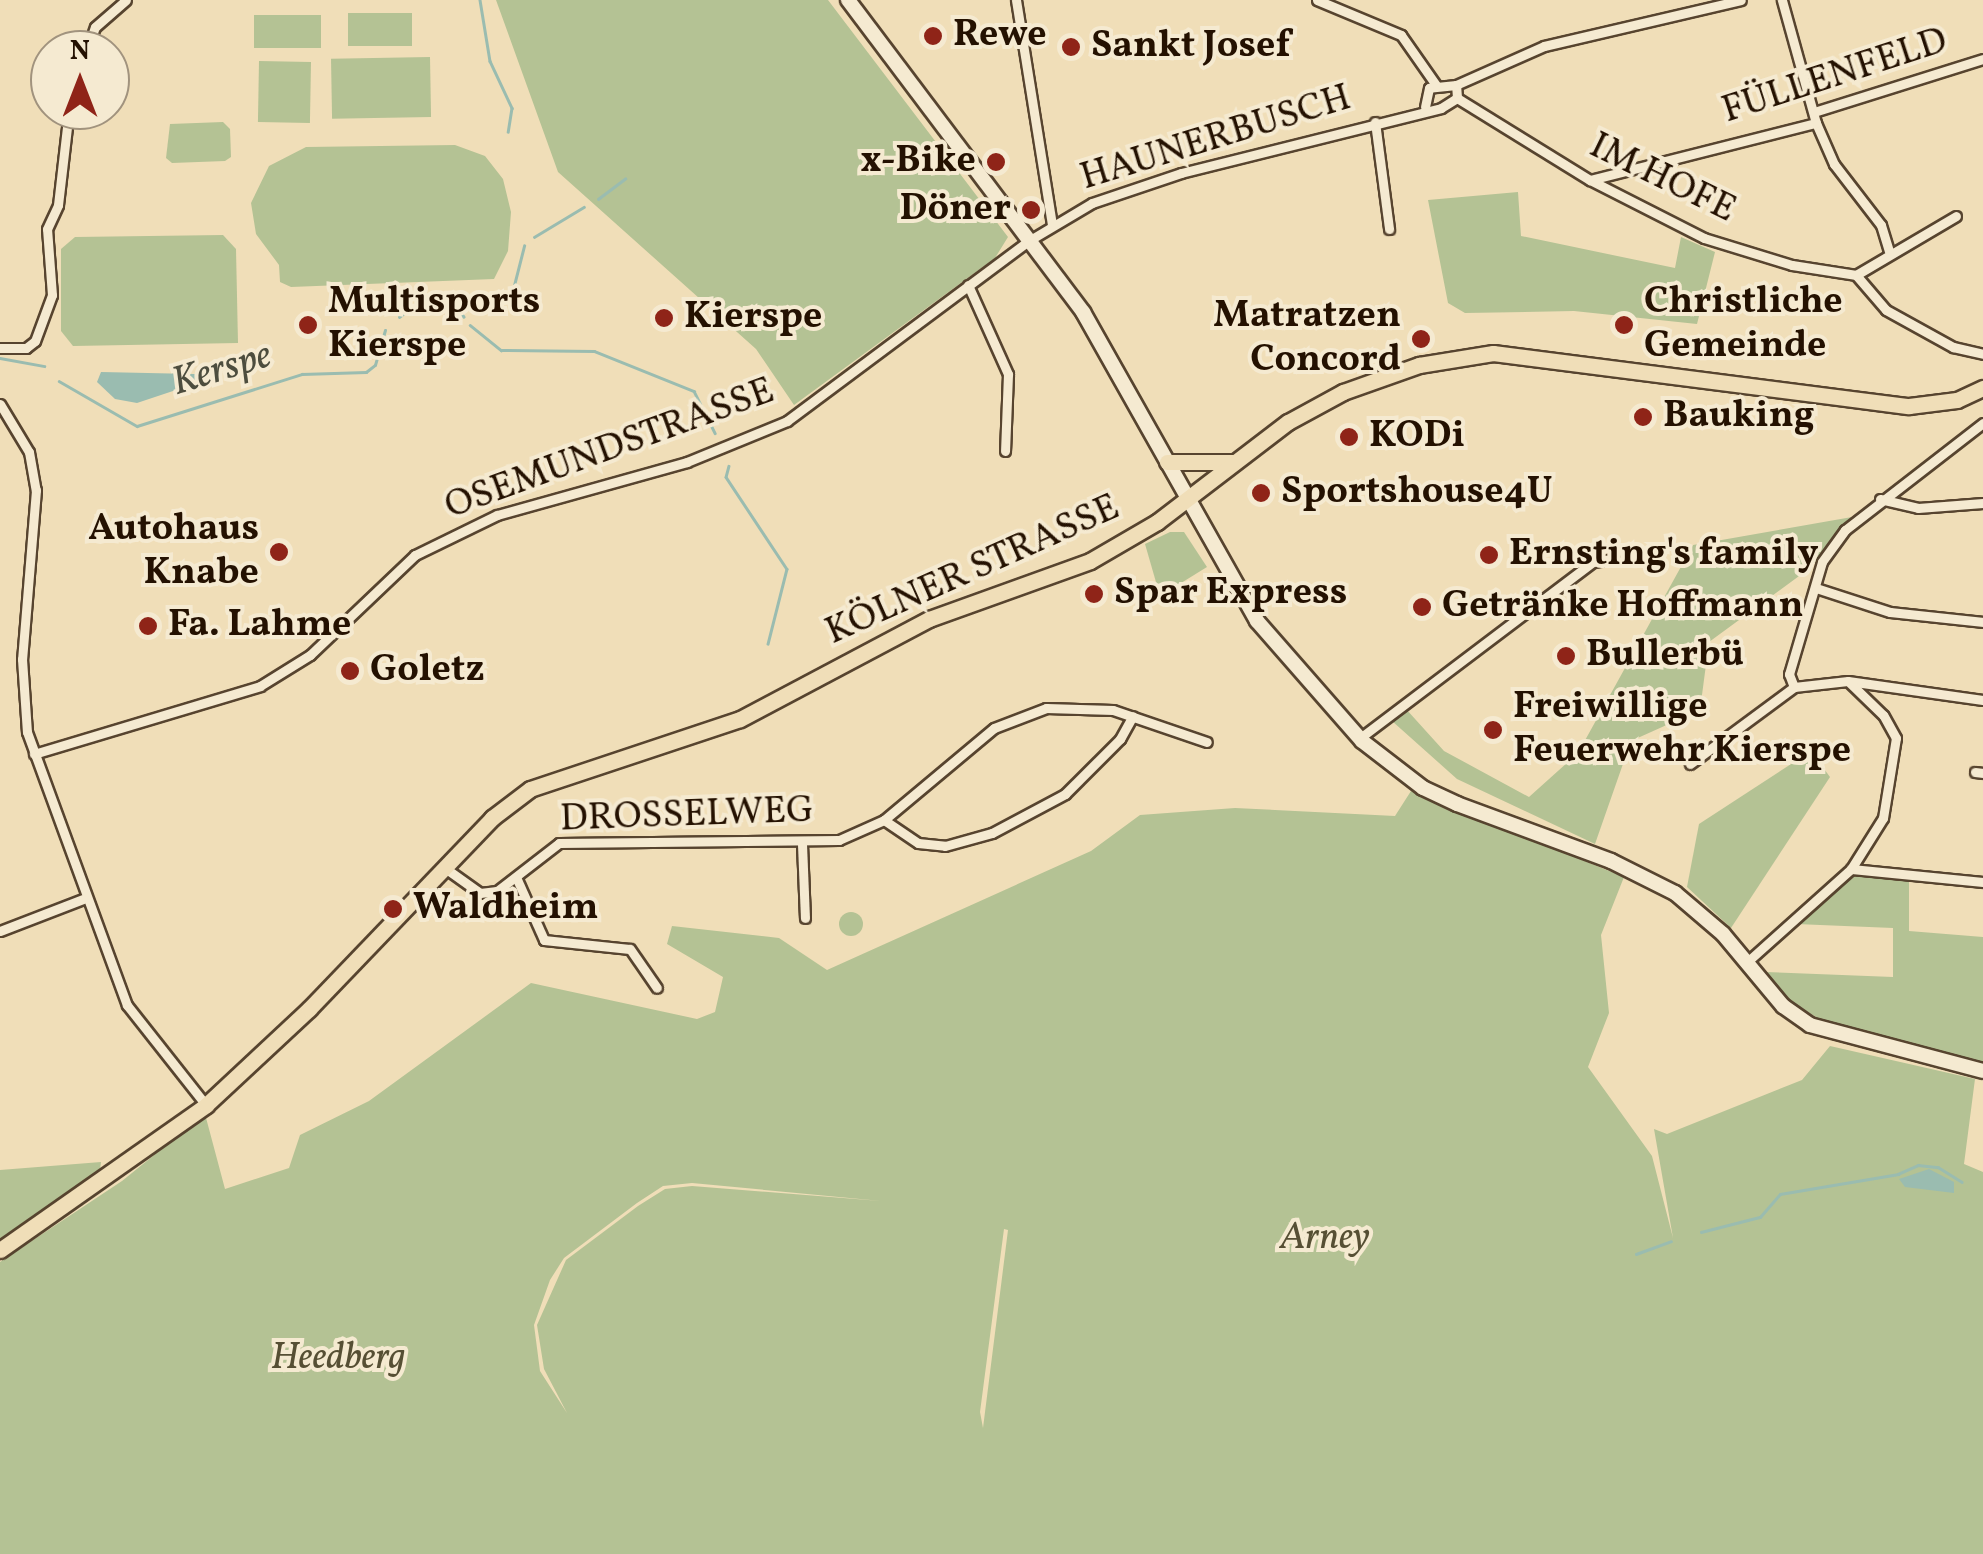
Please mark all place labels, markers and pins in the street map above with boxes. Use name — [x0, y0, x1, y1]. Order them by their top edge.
place label: Rewe — [953, 13, 1047, 59]
place label: Sankt Josef — [1091, 24, 1290, 70]
marker: Rewe — [922, 25, 944, 47]
marker: Sankt Josef — [1060, 36, 1082, 58]
place label: x-Bike — [860, 139, 976, 185]
marker: x-Bike — [985, 151, 1007, 173]
place label: Döner — [900, 187, 1011, 233]
marker: Döner — [1020, 199, 1042, 221]
place label: Multisports Kierspe — [328, 280, 540, 370]
place label: Christliche Gemeinde — [1644, 280, 1843, 370]
place label: Matratzen Concord — [1213, 294, 1401, 383]
place label: Kierspe — [684, 295, 822, 341]
marker: Kierspe — [653, 307, 675, 329]
marker: Multisports Kierspe — [297, 314, 319, 336]
marker: Christliche Gemeinde — [1613, 314, 1635, 336]
marker: Matratzen Concord — [1410, 328, 1432, 350]
place label: Bauking — [1663, 394, 1815, 440]
marker: Bauking — [1632, 406, 1654, 428]
place label: KODi — [1369, 414, 1465, 460]
marker: KODi — [1338, 426, 1360, 448]
place label: Sportshouse4U — [1281, 470, 1553, 516]
marker: Sportshouse4U — [1250, 482, 1272, 504]
place label: Autohaus Knabe — [88, 507, 259, 596]
place label: Ernsting's family — [1509, 532, 1819, 578]
marker: Autohaus Knabe — [268, 541, 290, 563]
marker: Ernsting's family — [1478, 544, 1500, 566]
place label: Spar Express — [1114, 571, 1347, 617]
marker: Spar Express — [1083, 583, 1105, 605]
place label: Getränke Hoffmann — [1442, 584, 1803, 630]
marker: Getränke Hoffmann — [1411, 596, 1433, 618]
place label: Fa. Lahme — [168, 603, 351, 649]
marker: Fa. Lahme — [137, 615, 159, 637]
place label: Bullerbü — [1586, 633, 1744, 679]
marker: Bullerbü — [1555, 645, 1577, 667]
place label: Goletz — [370, 648, 485, 694]
marker: Goletz — [339, 660, 361, 682]
place label: Freiwillige Feuerwehr Kierspe — [1513, 685, 1851, 774]
marker: Freiwillige Feuerwehr Kierspe — [1482, 719, 1504, 741]
place label: Waldheim — [413, 886, 598, 932]
marker: Waldheim — [382, 898, 404, 920]

